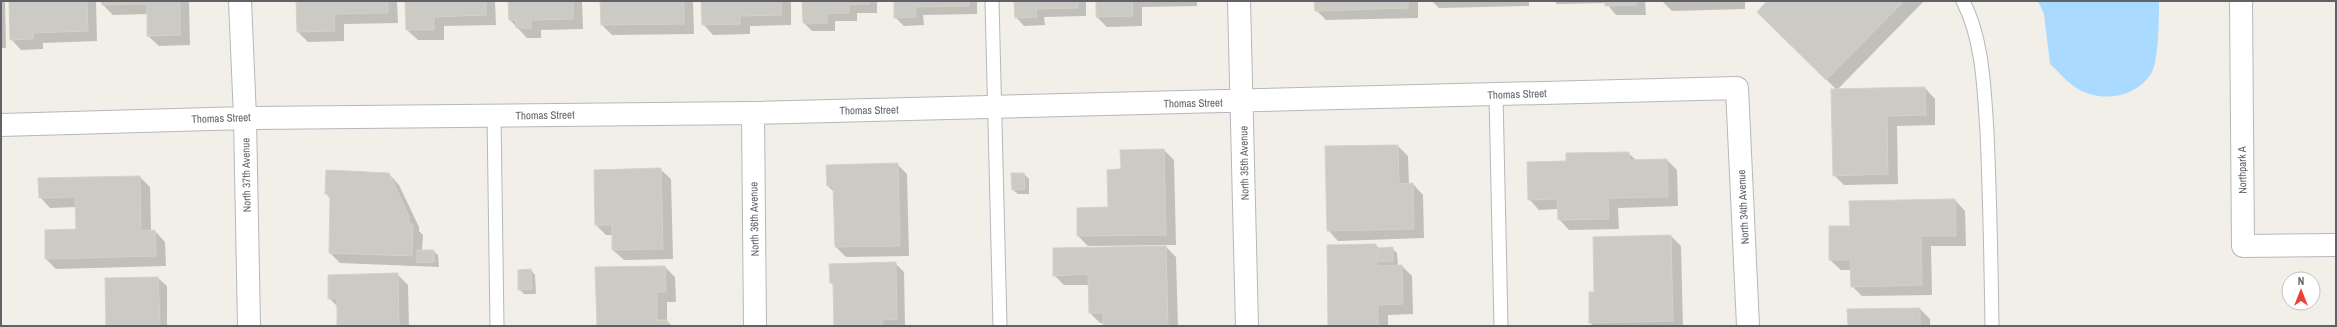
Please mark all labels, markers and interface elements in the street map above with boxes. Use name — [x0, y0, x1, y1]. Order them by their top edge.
street label: Thomas Street — [1487, 86, 1547, 102]
street label: Thomas Street — [1163, 95, 1223, 111]
street label: Thomas Street — [839, 102, 899, 118]
street label: Thomas Street — [515, 107, 575, 123]
street label: Thomas Street — [191, 110, 251, 126]
street label: North 35th Avenue — [1236, 126, 1252, 200]
street label: North 37th Avenue — [238, 138, 254, 212]
street label: Northpark A — [2235, 145, 2249, 194]
street label: North 34th Avenue — [1734, 169, 1752, 245]
street label: North 36th Avenue — [746, 182, 762, 256]
north arrow — [2281, 271, 2321, 311]
text: N — [2298, 274, 2304, 288]

